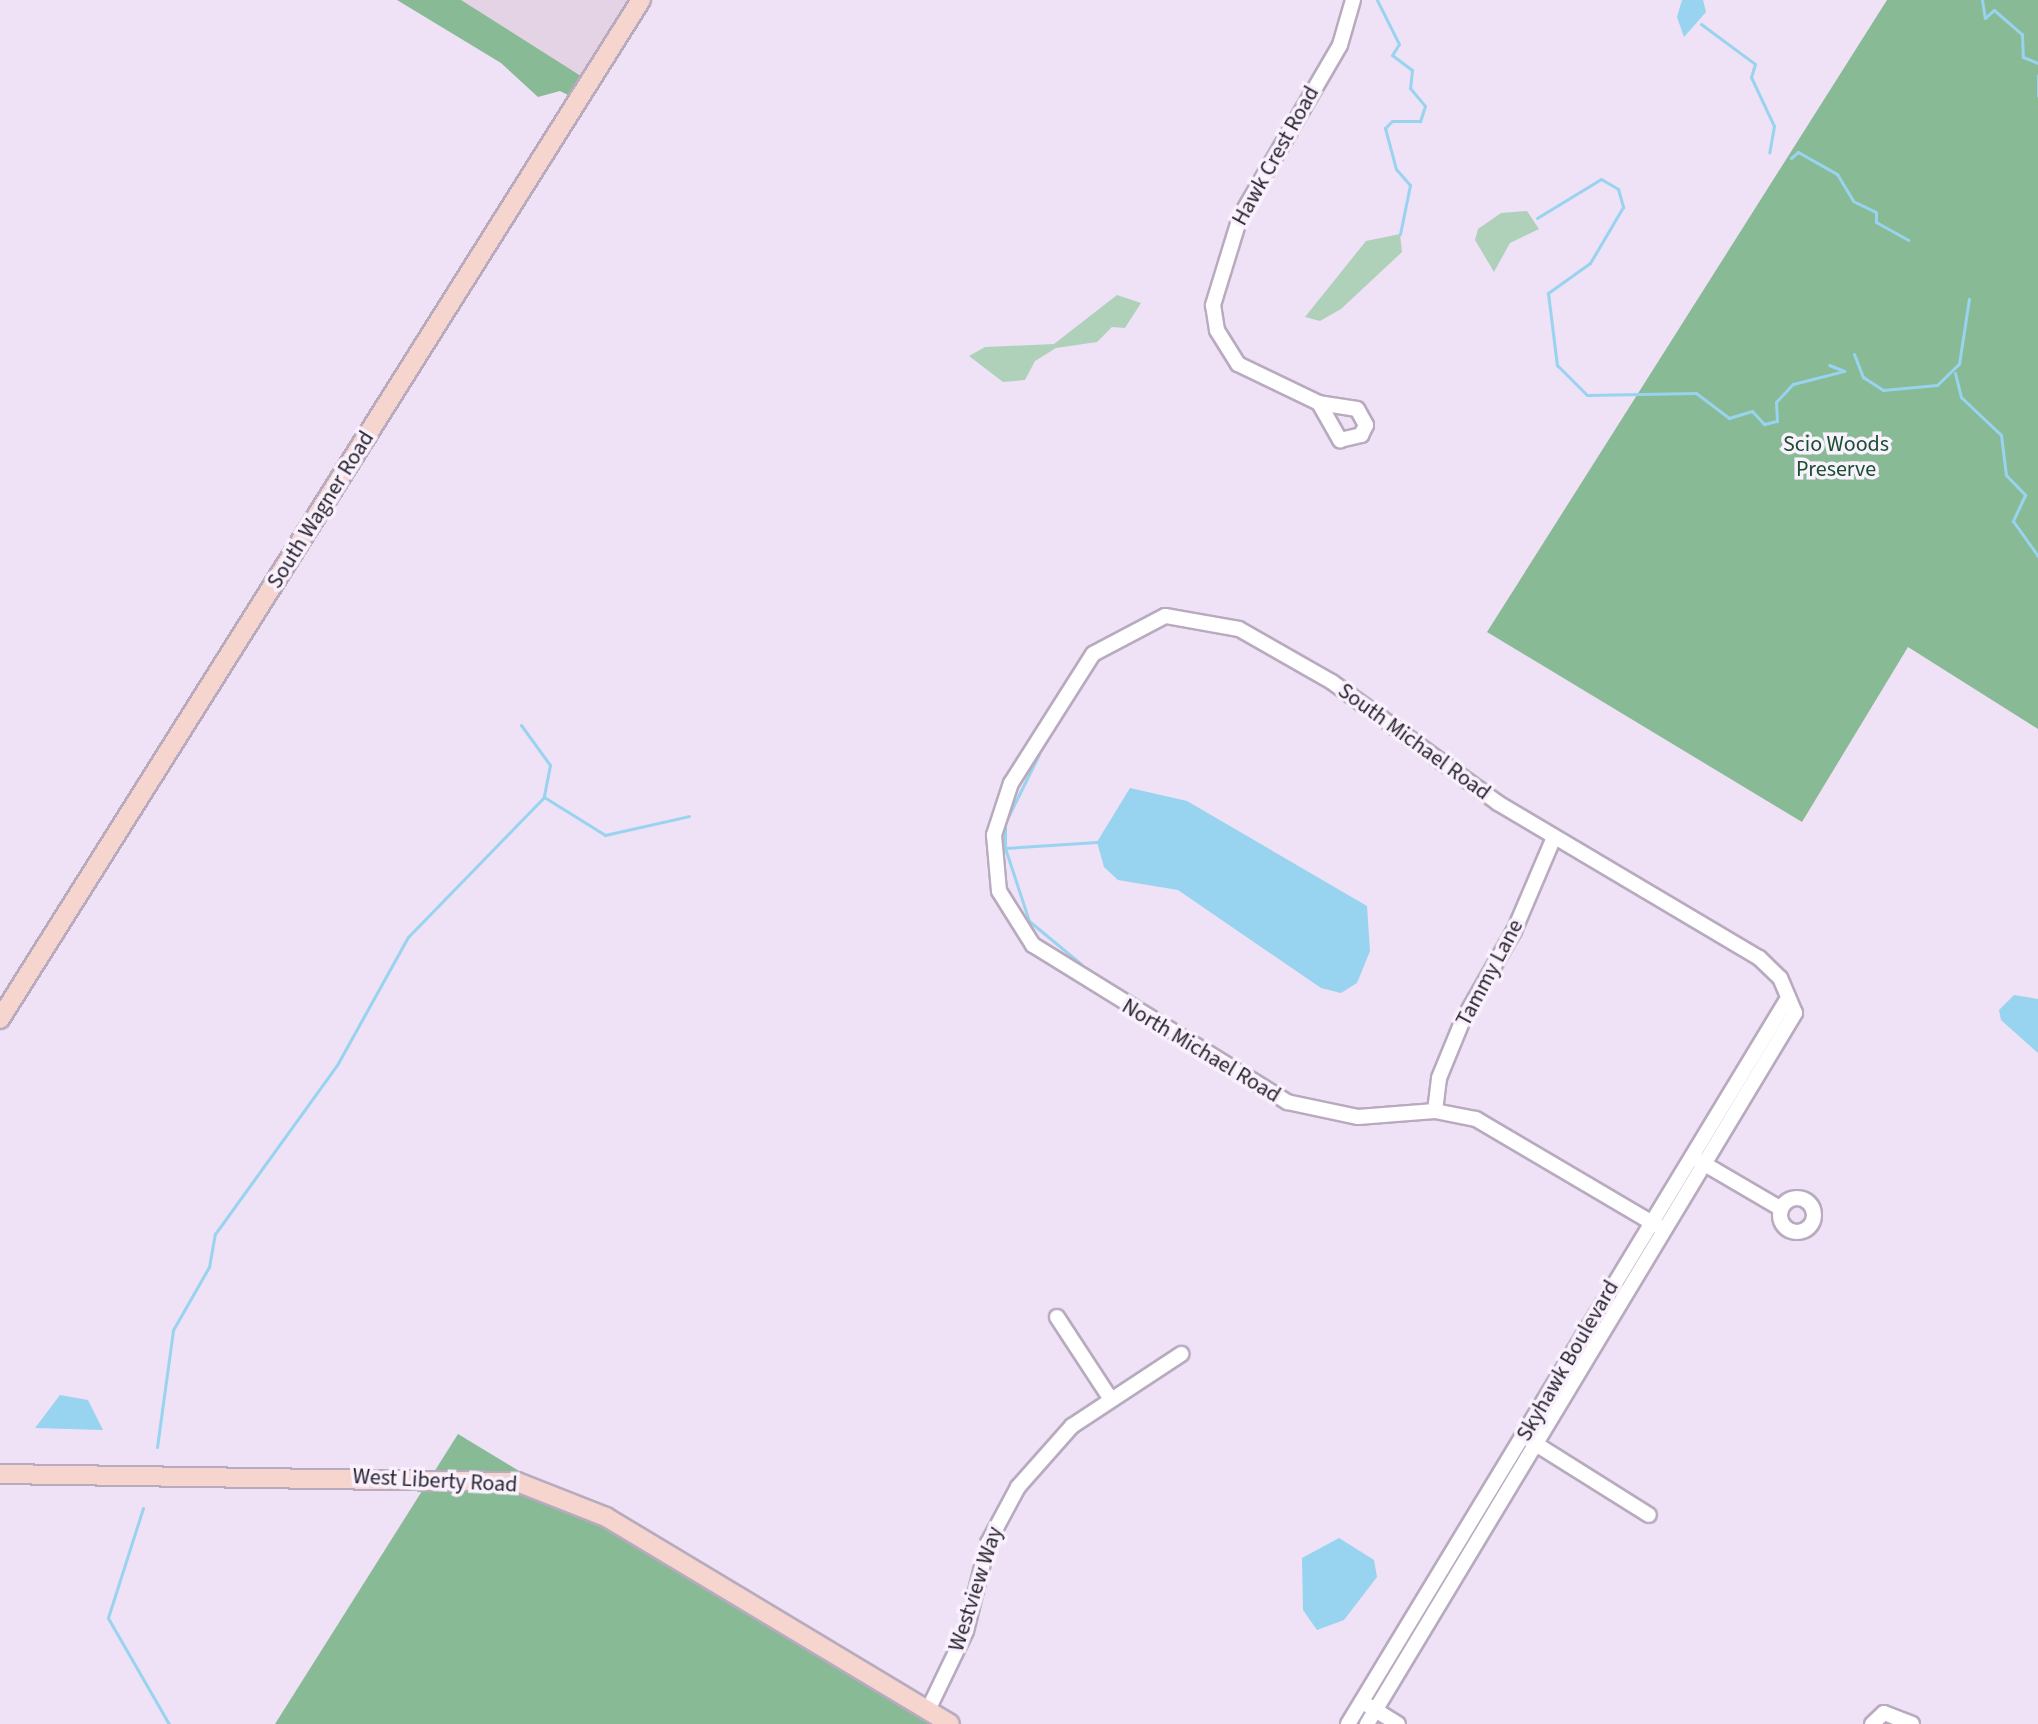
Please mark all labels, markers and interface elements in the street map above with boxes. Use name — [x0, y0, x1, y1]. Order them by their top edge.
street label: Hawk Crest Road — [1227, 82, 1325, 230]
street label: South Wagner Road — [262, 426, 380, 594]
park label: Scio Woods Preserve — [1783, 431, 1889, 482]
street label: South Michael Road — [1333, 678, 1495, 806]
street label: Tammy Lane — [1451, 915, 1529, 1031]
street label: North Michael Road — [1117, 993, 1285, 1109]
street label: Skyhawk Boulevard — [1511, 1276, 1625, 1446]
street label: West Liberty Road — [352, 1464, 518, 1498]
street label: Westview Way — [943, 1523, 1009, 1655]

